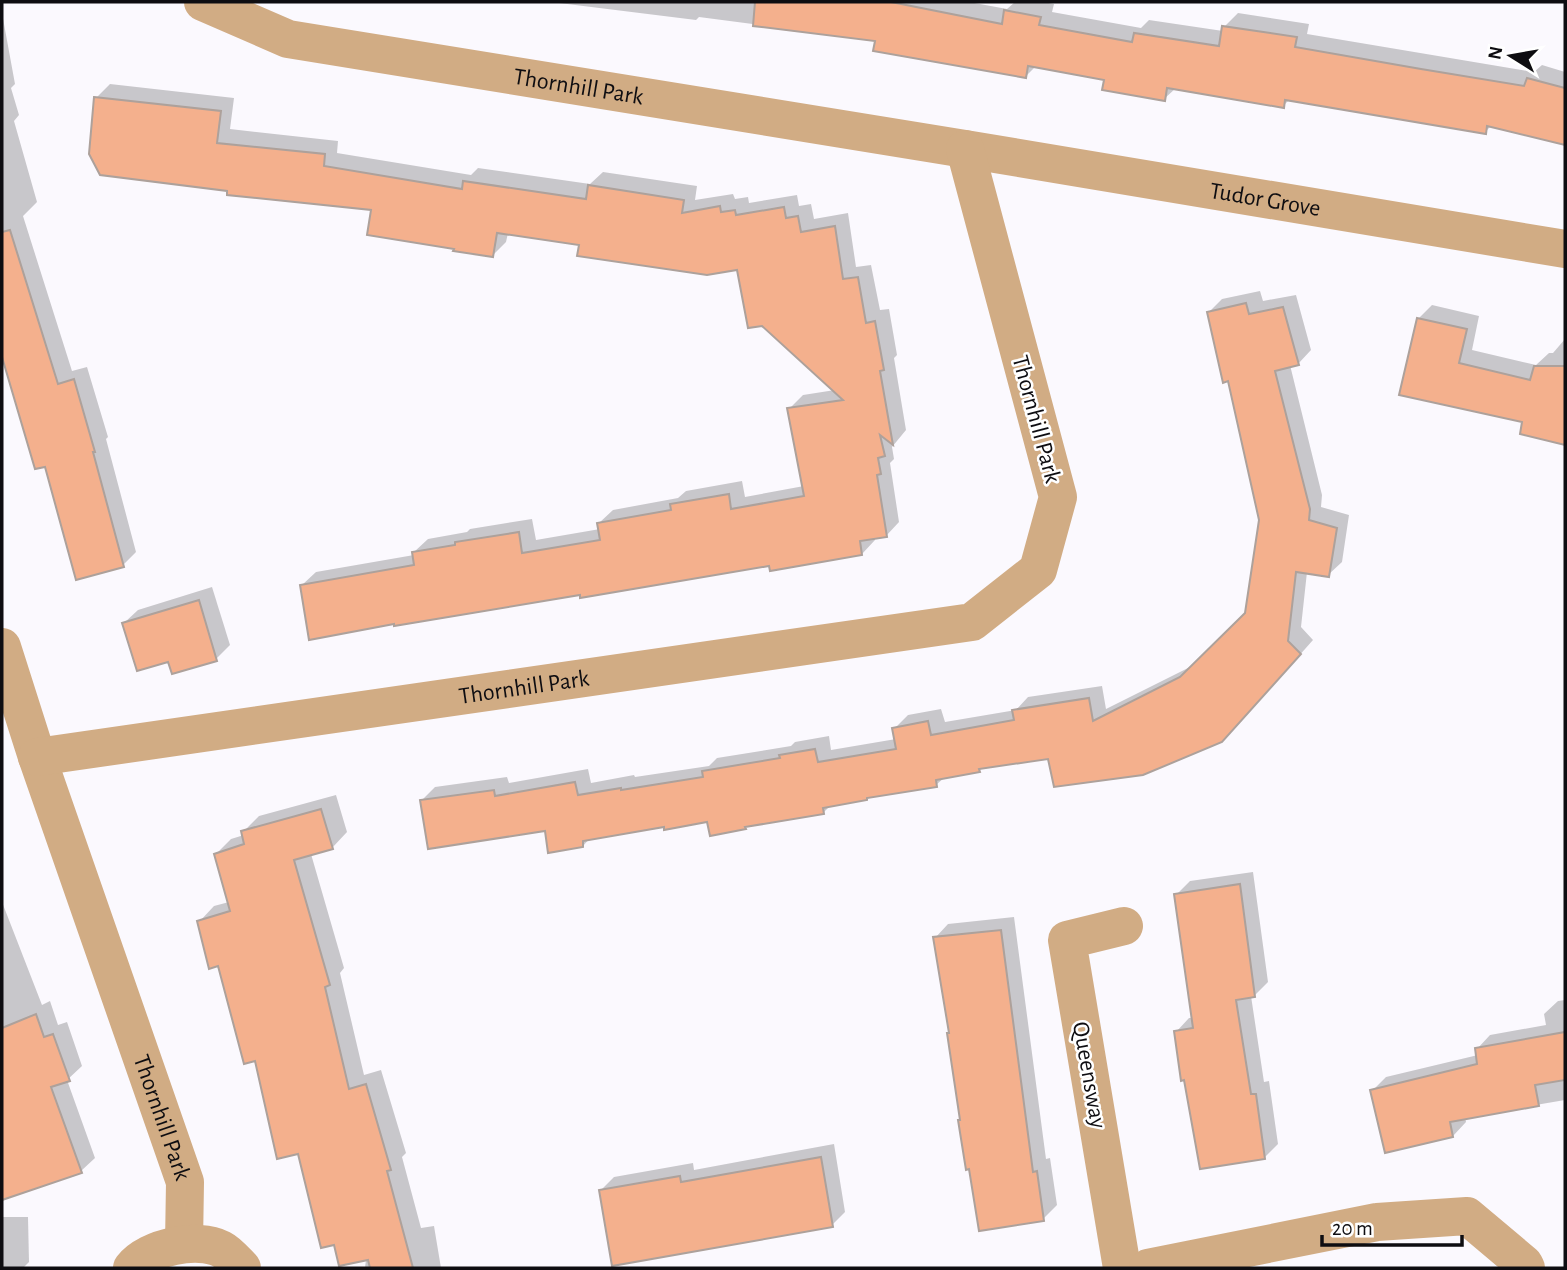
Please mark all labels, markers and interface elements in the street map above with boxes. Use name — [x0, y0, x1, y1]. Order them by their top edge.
north arrow — [1476, 21, 1546, 91]
text: N — [1485, 45, 1506, 61]
street label: Thornhill Park — [512, 65, 645, 110]
street label: Tudor Grove — [1208, 179, 1322, 221]
street label: Thornhill Park — [1007, 353, 1065, 486]
street label: Thornhill Park — [457, 666, 591, 709]
street label: Queensway — [1068, 1020, 1110, 1130]
street label: Thornhill Park — [129, 1052, 194, 1184]
scale bar — [1322, 1204, 1462, 1248]
text: 20 m — [1332, 1218, 1373, 1239]

